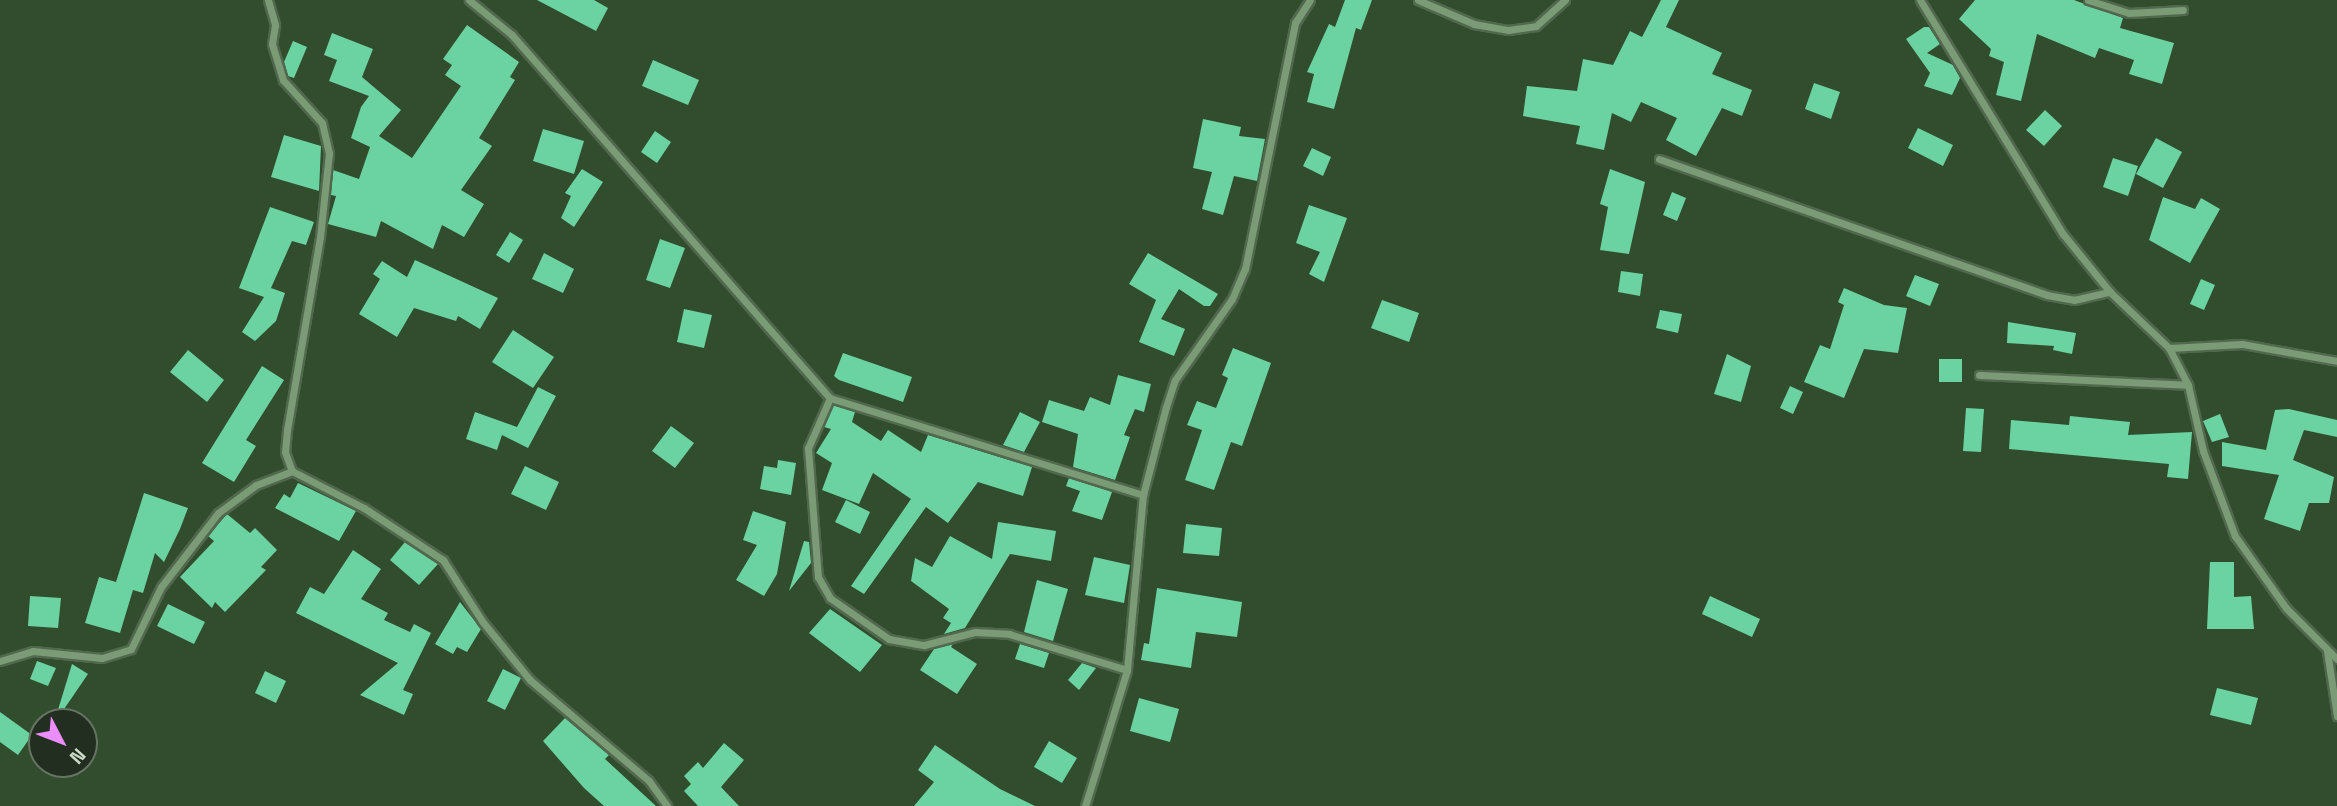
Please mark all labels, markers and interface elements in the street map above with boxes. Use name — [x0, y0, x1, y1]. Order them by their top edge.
north arrow — [28, 708, 98, 778]
text: N — [64, 743, 91, 769]

